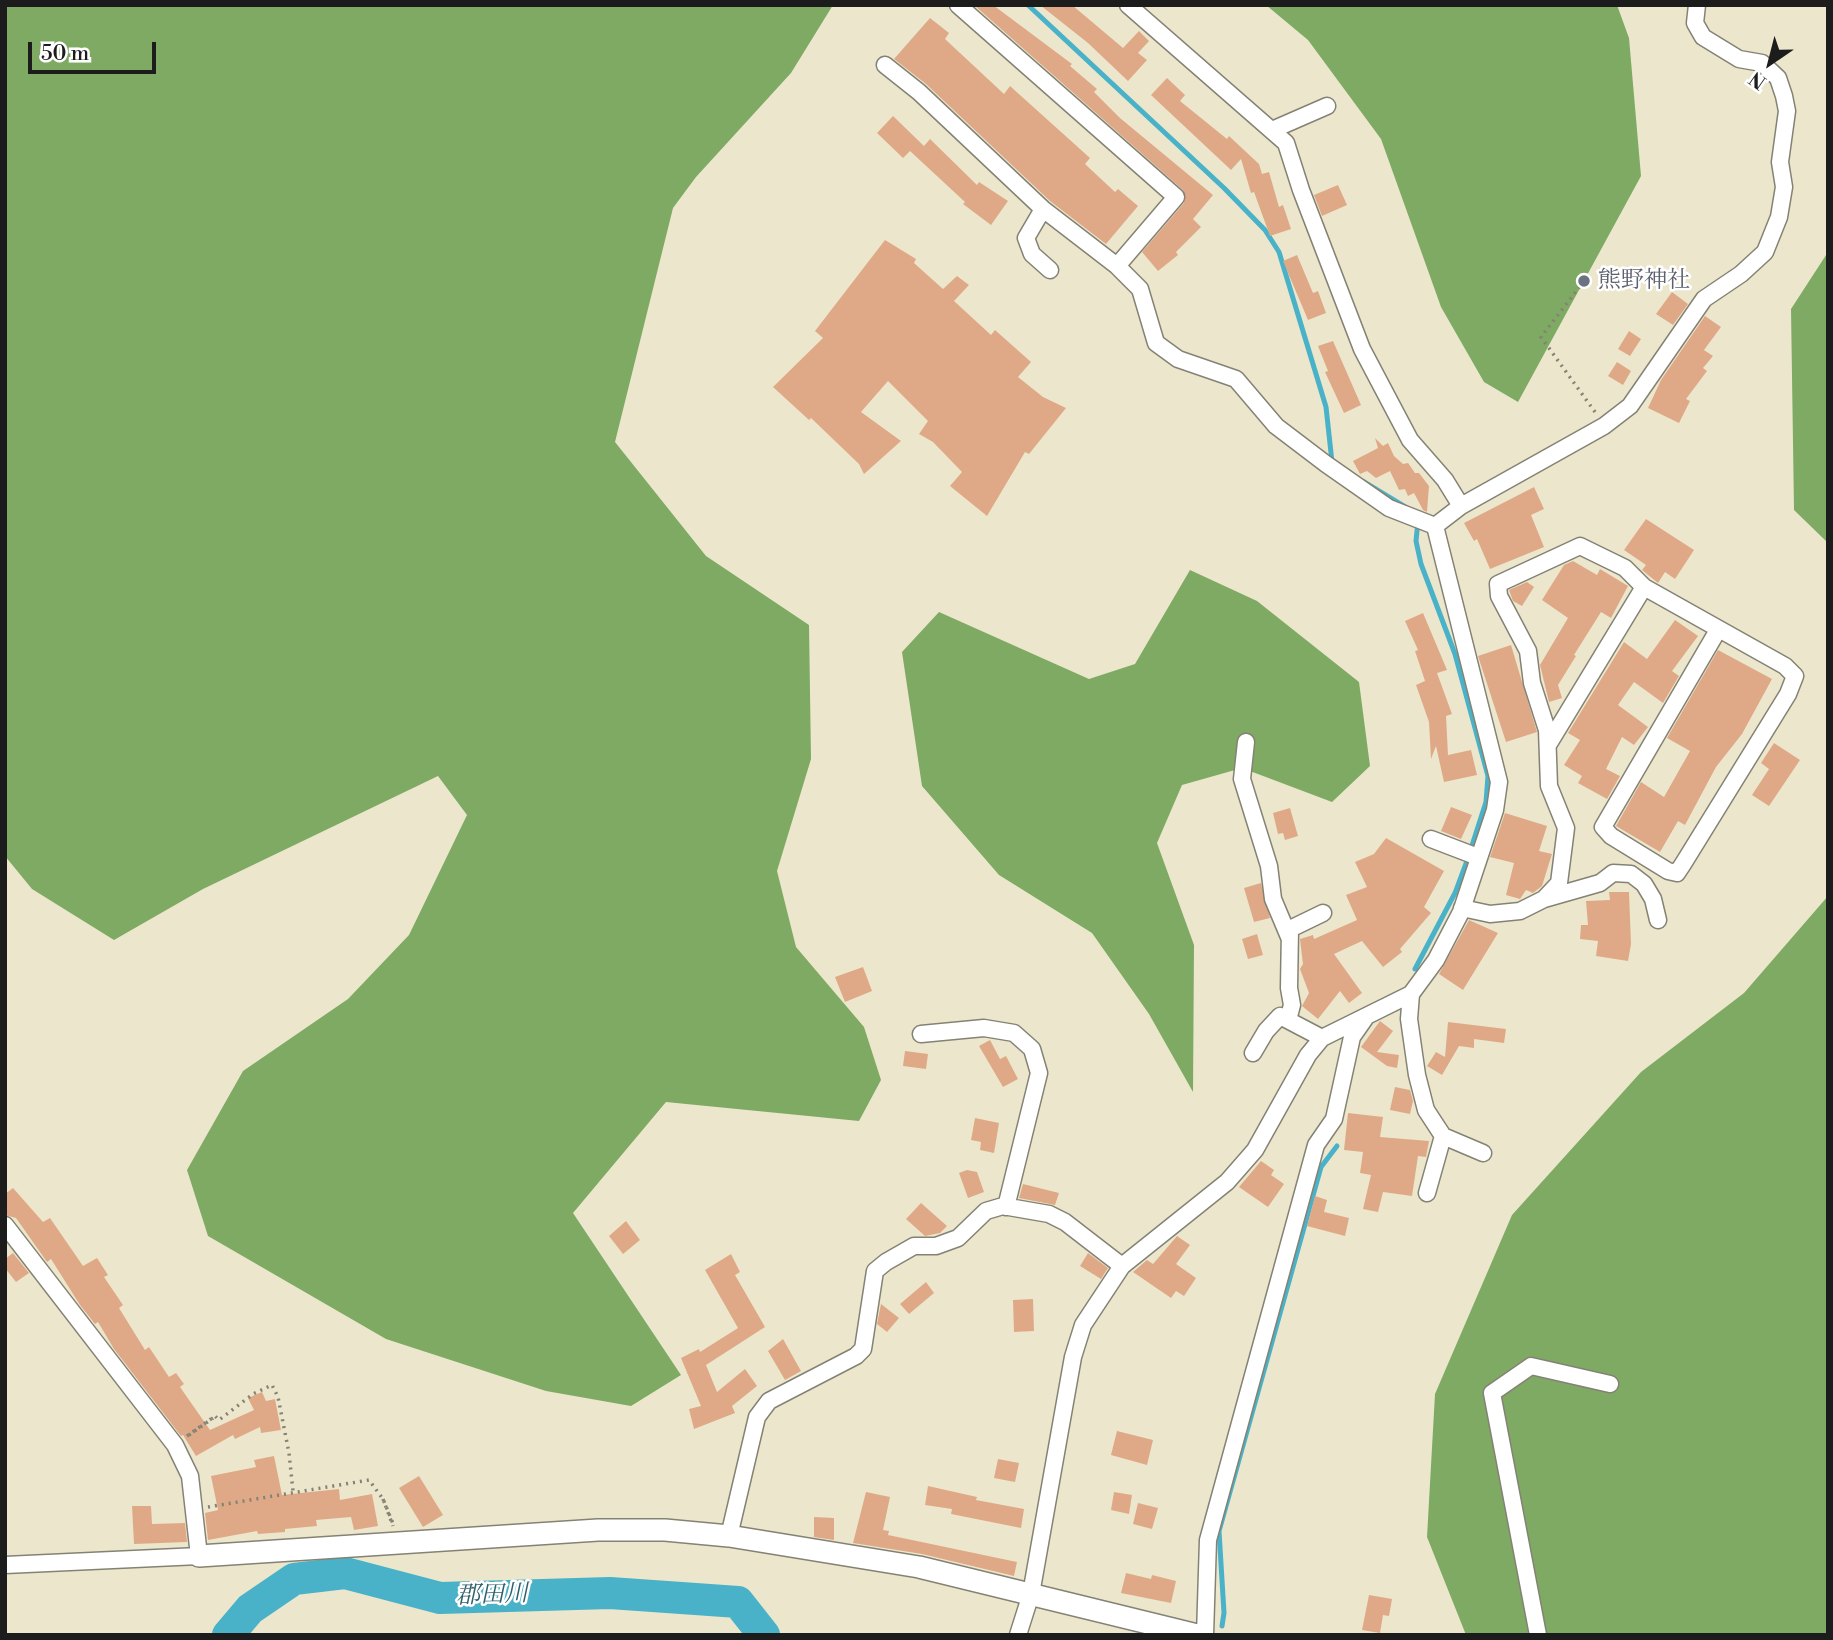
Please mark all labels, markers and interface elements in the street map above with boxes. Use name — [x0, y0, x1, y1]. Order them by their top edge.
scale bar — [32, 28, 159, 72]
north arrow — [1735, 28, 1805, 98]
text: 50 m — [41, 41, 89, 67]
text: N — [1745, 66, 1771, 94]
place label: 熊野神社 — [1598, 267, 1690, 295]
marker: 熊野神社 — [1576, 273, 1592, 289]
water label: 郡田川 — [456, 1580, 528, 1612]

